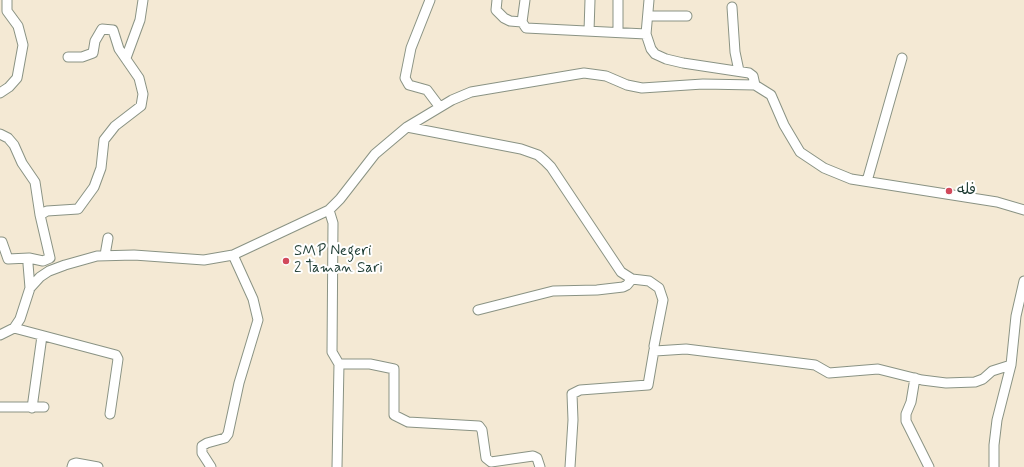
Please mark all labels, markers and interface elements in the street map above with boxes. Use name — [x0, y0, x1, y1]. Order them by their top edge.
place label: فله — [957, 182, 976, 200]
marker: فله — [944, 186, 954, 196]
place label: SMP Negeri 2 Taman Sari — [294, 243, 383, 278]
marker: SMP Negeri 2 Taman Sari — [281, 256, 291, 266]

